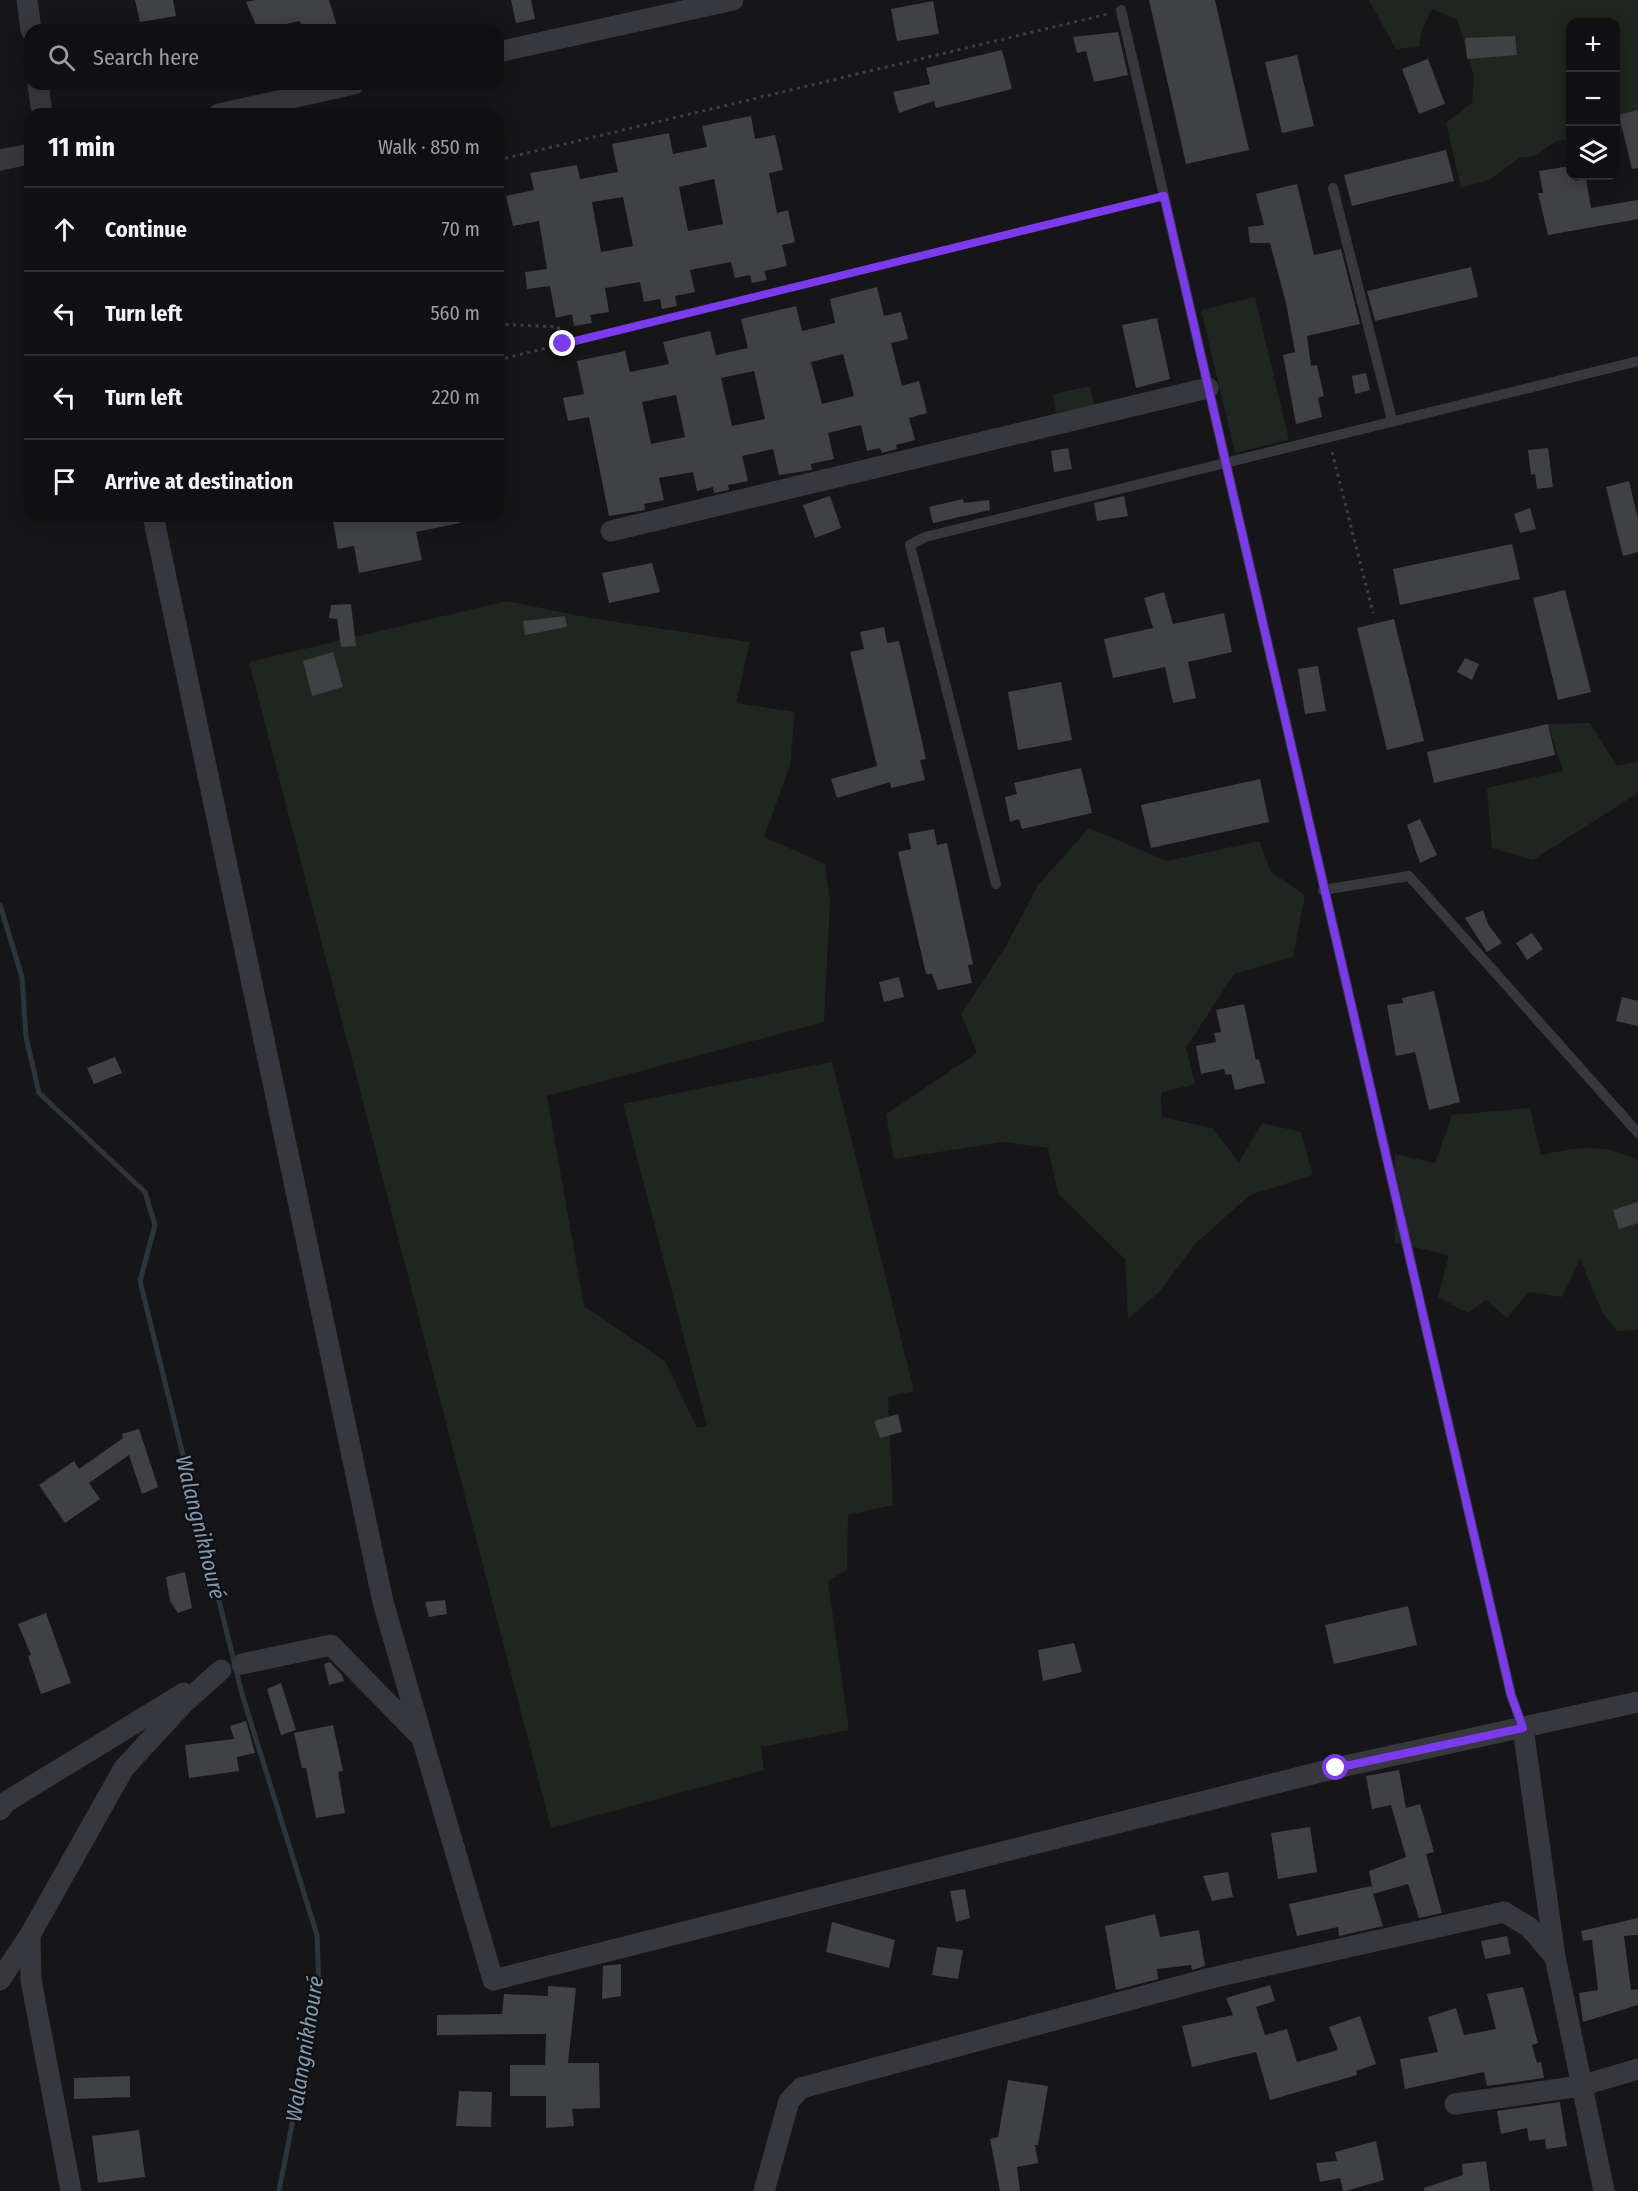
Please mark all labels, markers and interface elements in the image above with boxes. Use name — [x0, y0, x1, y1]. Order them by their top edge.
map controls — [1566, 18, 1620, 180]
button: + — [1566, 18, 1620, 72]
search box — [24, 24, 504, 90]
icon: search — [45, 41, 78, 74]
text: Search here — [93, 44, 199, 71]
button: − — [1566, 72, 1620, 126]
button: layers — [1566, 126, 1620, 180]
text: 11 min — [48, 132, 115, 163]
text: Walk · 850 m — [378, 135, 480, 159]
icon: ahead — [48, 213, 81, 246]
text: Continue — [105, 216, 187, 243]
text: 70 m — [442, 217, 480, 241]
icon: left — [48, 297, 81, 330]
text: Turn left — [105, 300, 183, 327]
text: 560 m — [430, 301, 480, 325]
route end — [549, 330, 575, 356]
icon: left — [48, 381, 81, 414]
text: Turn left — [105, 384, 183, 411]
text: 220 m — [432, 385, 480, 409]
icon: arrive — [48, 465, 81, 498]
text: Arrive at destination — [105, 468, 293, 495]
water label: Walangnikhouré — [170, 1452, 231, 1602]
route start — [1322, 1754, 1348, 1780]
water label: Walangnikhouré — [280, 1974, 329, 2124]

